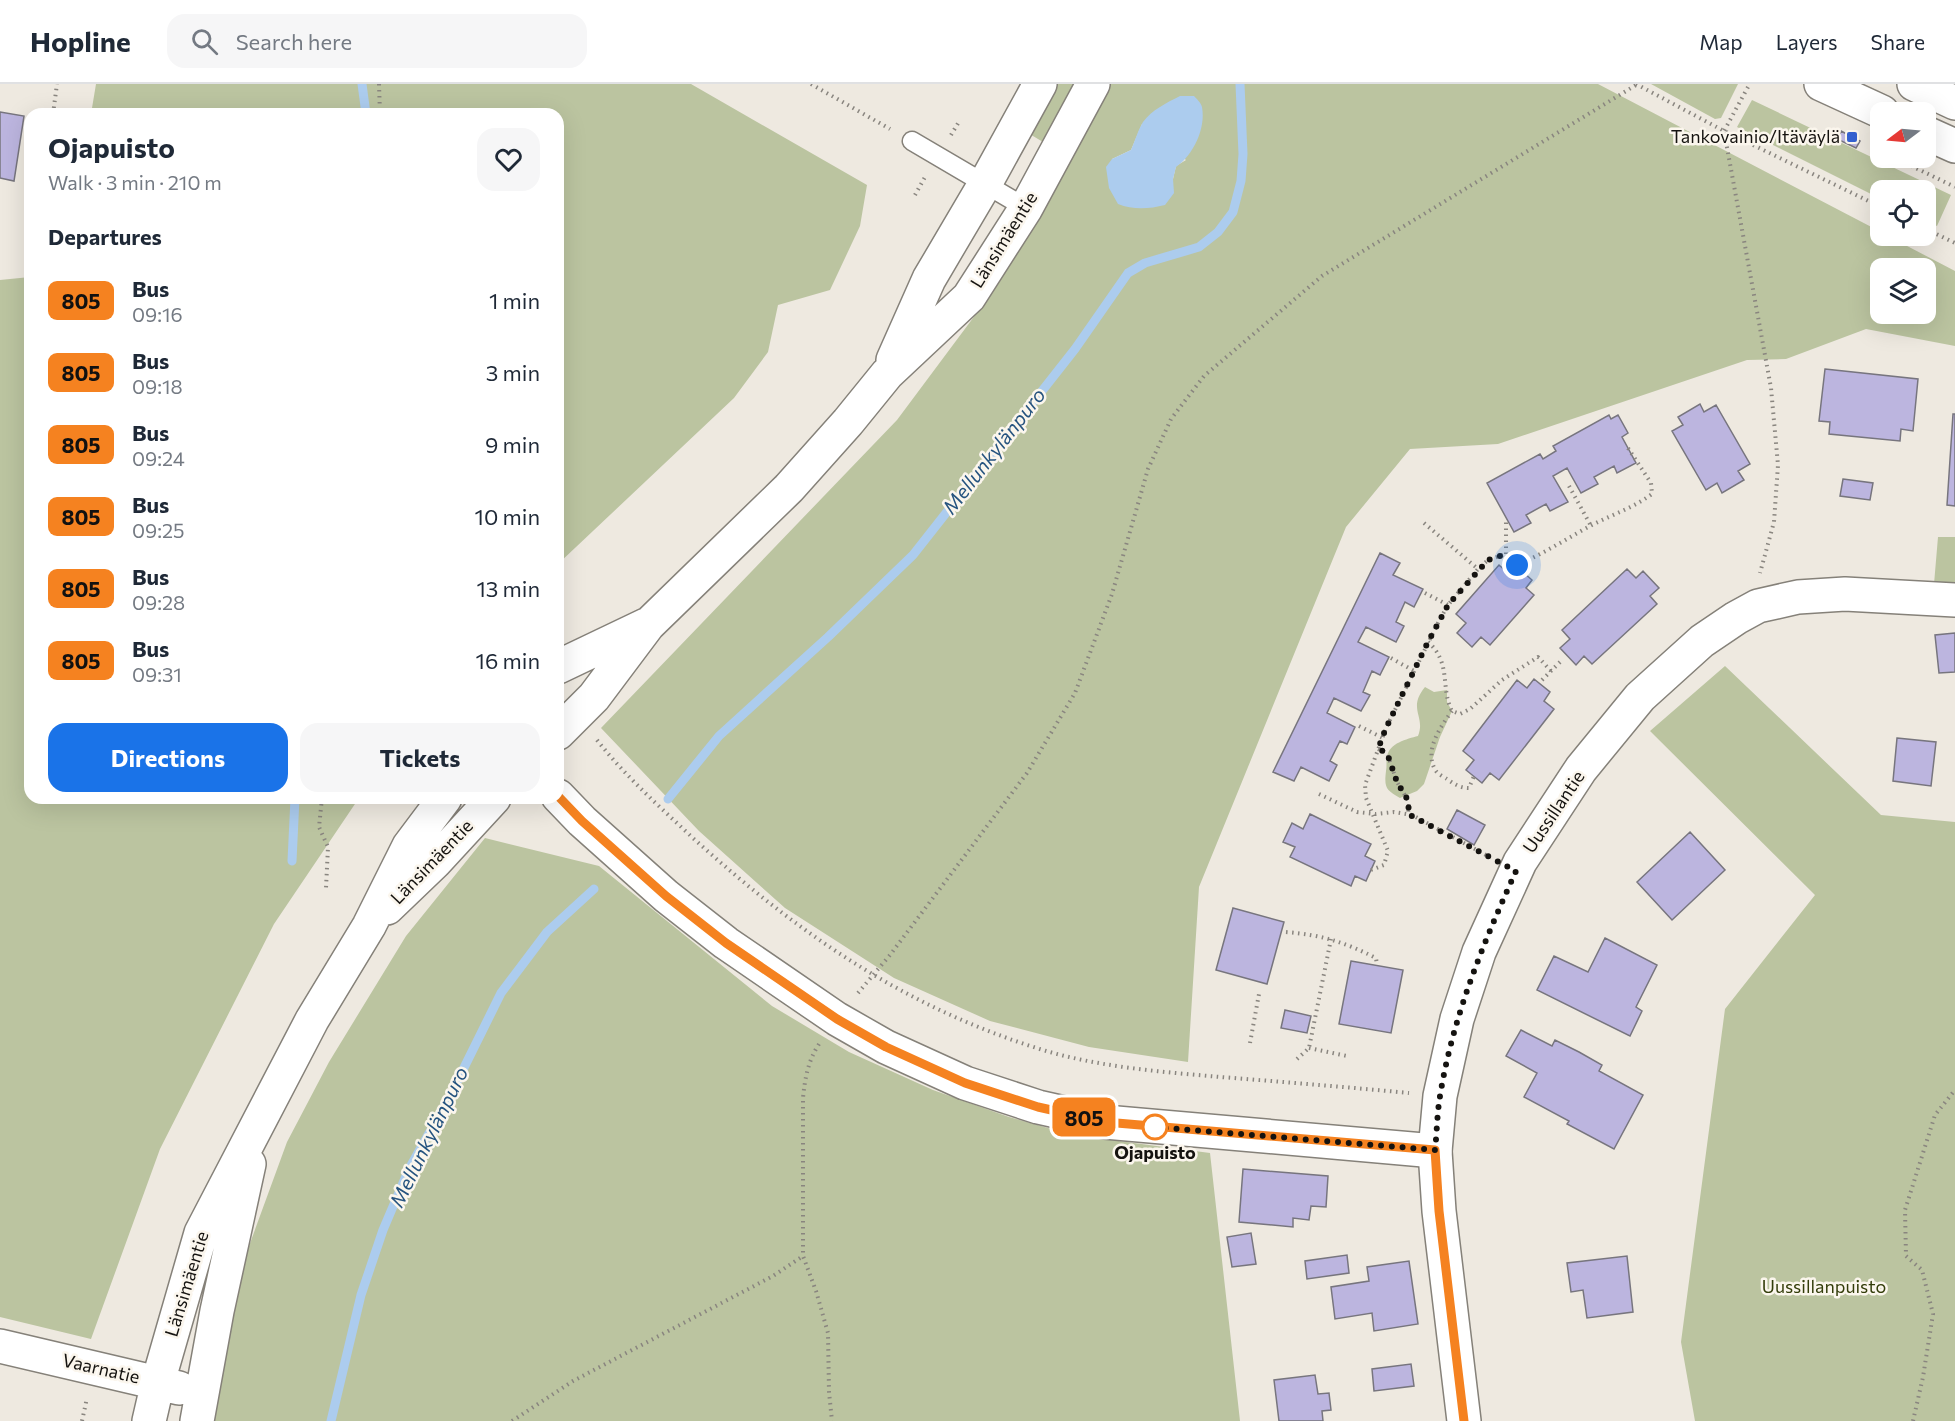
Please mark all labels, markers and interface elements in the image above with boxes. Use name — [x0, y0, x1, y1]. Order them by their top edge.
search box — [167, 14, 587, 68]
text: Hopline — [30, 24, 131, 58]
icon: search — [188, 25, 221, 58]
text: Search here — [236, 28, 352, 55]
text: Map — [1699, 29, 1743, 54]
text: Layers — [1776, 29, 1838, 54]
text: Share — [1871, 29, 1925, 54]
north arrow — [1870, 102, 1936, 168]
map controls — [1870, 102, 1936, 324]
place label: Tankovainio/Itäväylä — [1671, 125, 1840, 147]
button: heart — [477, 128, 540, 191]
text: Ojapuisto — [48, 130, 175, 164]
marker: Tankovainio/Itäväylä — [1845, 130, 1859, 144]
text: Walk · 3 min · 210 m — [48, 170, 222, 194]
button: locate — [1870, 180, 1936, 246]
street label: Länsimäentie — [965, 187, 1041, 292]
text: Departures — [48, 223, 162, 250]
button: layers — [1870, 258, 1936, 324]
text: Bus — [132, 275, 169, 302]
text: 1 min — [489, 287, 540, 314]
text: 805 — [61, 288, 101, 313]
text: 09:16 — [132, 302, 183, 326]
text: Bus — [132, 347, 169, 374]
text: 3 min — [486, 359, 540, 386]
text: 805 — [61, 360, 101, 385]
text: 09:18 — [132, 374, 183, 398]
water label: Mellunkylänpuro — [937, 383, 1050, 518]
text: Bus — [132, 419, 169, 446]
text: 9 min — [485, 431, 540, 458]
text: 805 — [61, 432, 101, 457]
text: 09:24 — [132, 446, 185, 470]
text: Bus — [132, 491, 169, 518]
text: 10 min — [475, 503, 540, 530]
text: 805 — [61, 504, 101, 529]
text: 09:25 — [132, 518, 185, 542]
your location — [1502, 550, 1532, 580]
text: Bus — [132, 563, 169, 590]
text: 13 min — [476, 575, 540, 602]
text: 805 — [61, 576, 101, 601]
text: 09:28 — [132, 590, 185, 614]
text: Bus — [132, 635, 169, 662]
text: 16 min — [476, 647, 540, 674]
text: 805 — [61, 648, 101, 673]
text: 09:31 — [132, 662, 182, 686]
button: Directions — [48, 723, 288, 792]
button: Tickets — [300, 723, 540, 792]
street label: Uussillantie — [1518, 766, 1589, 857]
street label: Länsimäentie — [385, 814, 477, 908]
water label: Mellunkylänpuro — [384, 1062, 472, 1211]
line badge: 805 — [1050, 1098, 1118, 1136]
text: 805 — [1064, 1105, 1104, 1130]
marker: Ojapuisto — [1142, 1114, 1168, 1140]
place label: Ojapuisto — [1114, 1141, 1196, 1163]
street label: Länsimäentie — [160, 1228, 213, 1339]
park label: Uussillanpuisto — [1762, 1275, 1886, 1297]
street label: Vaarnatie — [60, 1348, 142, 1388]

